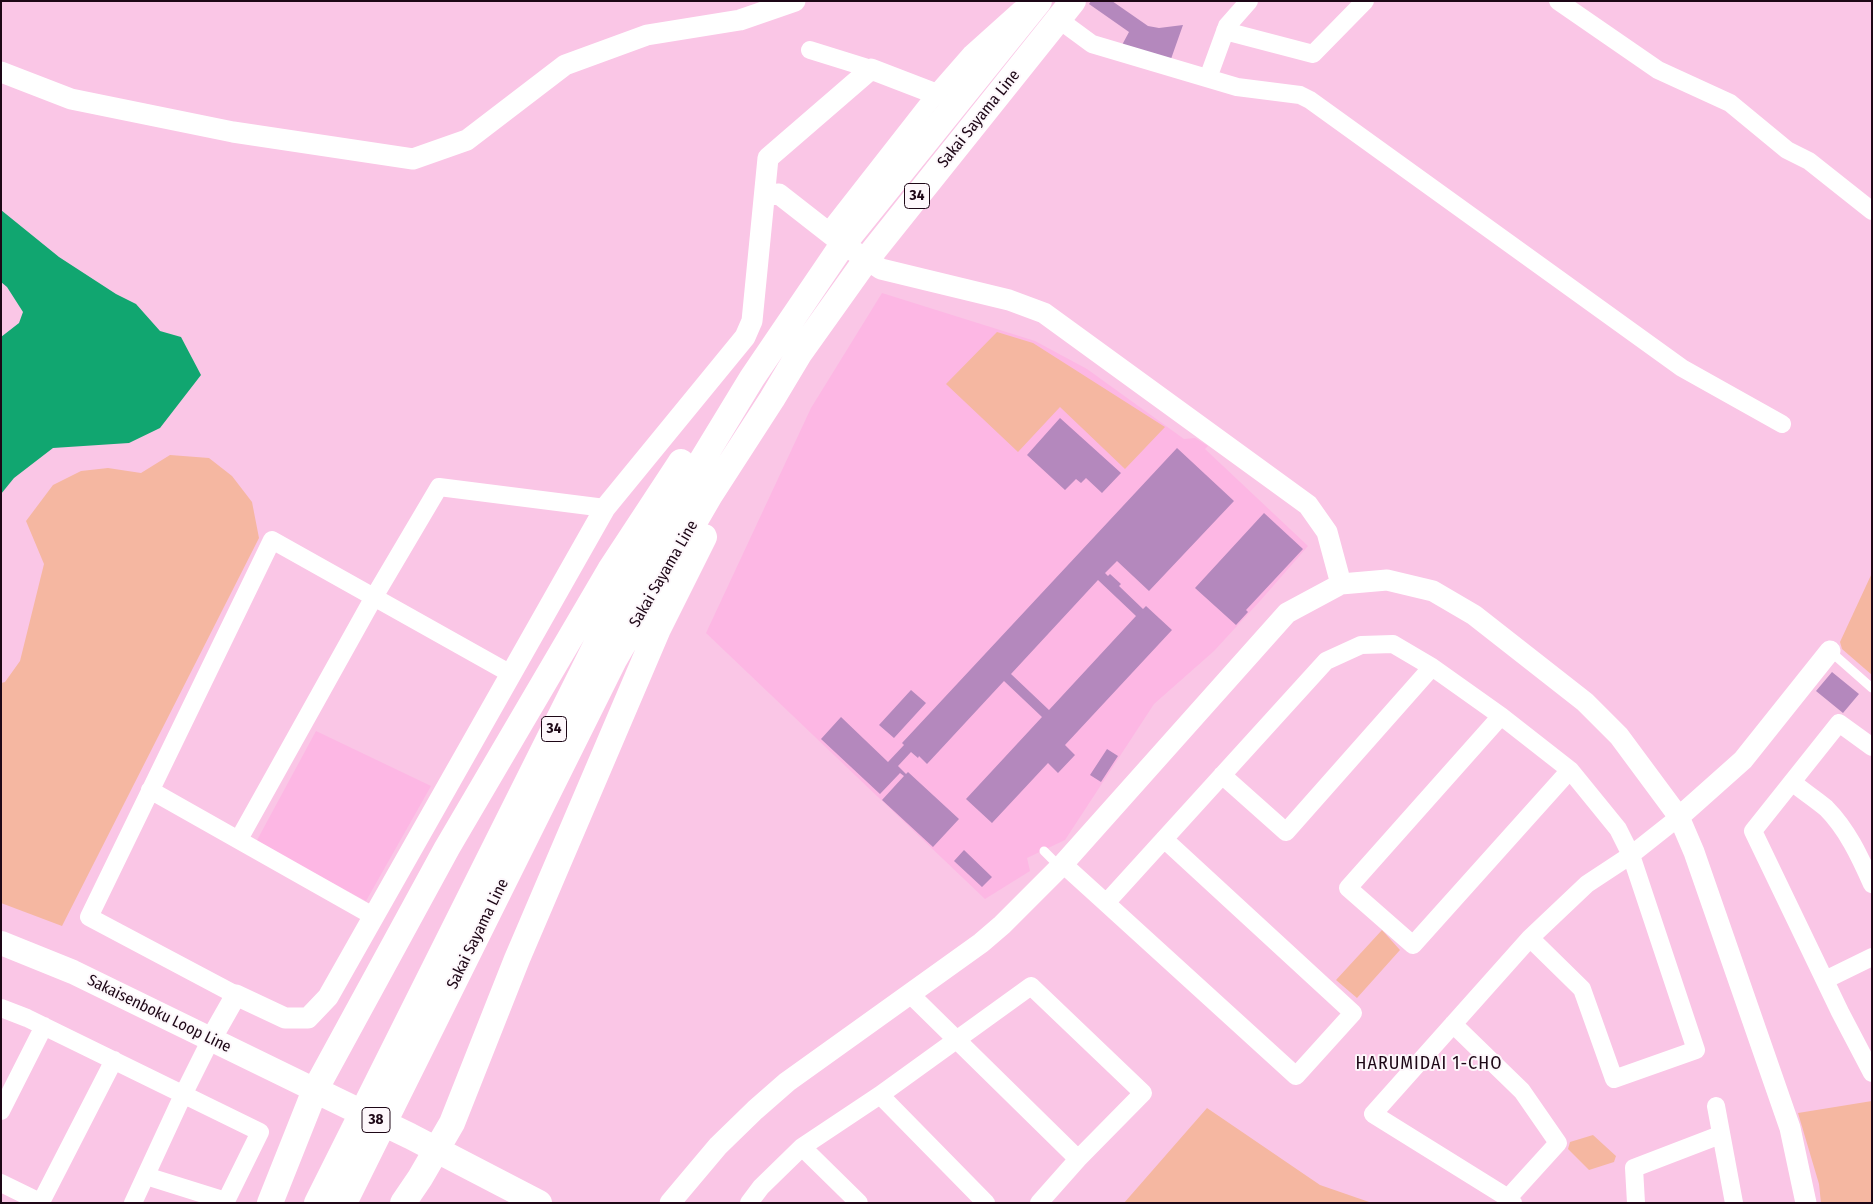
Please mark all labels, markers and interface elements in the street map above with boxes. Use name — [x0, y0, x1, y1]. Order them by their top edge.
street label: Sakai Sayama Line — [934, 66, 1024, 172]
road number: 34 — [904, 184, 930, 208]
street label: Sakai Sayama Line — [626, 517, 702, 631]
road number: 34 — [542, 716, 566, 742]
street label: Sakai Sayama Line — [443, 876, 513, 992]
street label: Sakaisenboku Loop Line — [84, 971, 234, 1057]
district label: HARUMIDAI 1-CHO — [1354, 1053, 1504, 1075]
road number: 38 — [362, 1108, 390, 1132]

